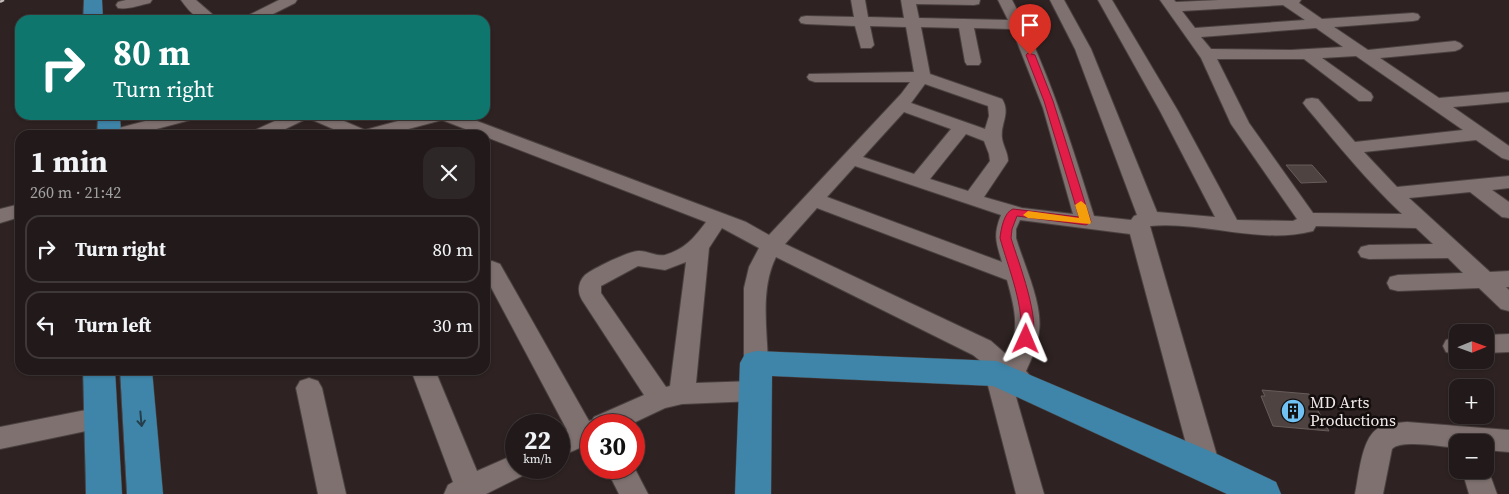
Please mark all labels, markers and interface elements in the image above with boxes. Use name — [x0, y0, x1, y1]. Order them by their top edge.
pin — [1009, 4, 1051, 55]
icon: arrive — [1016, 11, 1044, 39]
text: 80 m — [113, 29, 190, 77]
icon: right — [30, 35, 95, 100]
text: Turn right — [113, 74, 214, 104]
text: 1 min — [30, 141, 108, 182]
button: close — [423, 147, 475, 199]
text: 260 m · 21:42 — [30, 181, 121, 203]
icon: right — [32, 235, 60, 263]
text: Turn right — [75, 236, 166, 262]
text: 80 m — [432, 236, 473, 262]
icon: left — [32, 311, 60, 339]
text: Turn left — [75, 312, 151, 338]
text: 30 m — [432, 312, 473, 338]
position arrow — [999, 312, 1051, 364]
north arrow — [1449, 324, 1494, 369]
map controls — [1449, 324, 1494, 479]
button: + — [1449, 379, 1494, 424]
place label: MD Arts Productions — [1310, 391, 1396, 431]
building icon: MD Arts Productions — [1280, 398, 1306, 424]
one-way arrow — [136, 410, 145, 426]
speed limit sign: 30 — [580, 414, 645, 479]
text: 22 — [524, 423, 551, 457]
button: − — [1449, 434, 1494, 479]
text: km/h — [523, 451, 552, 467]

